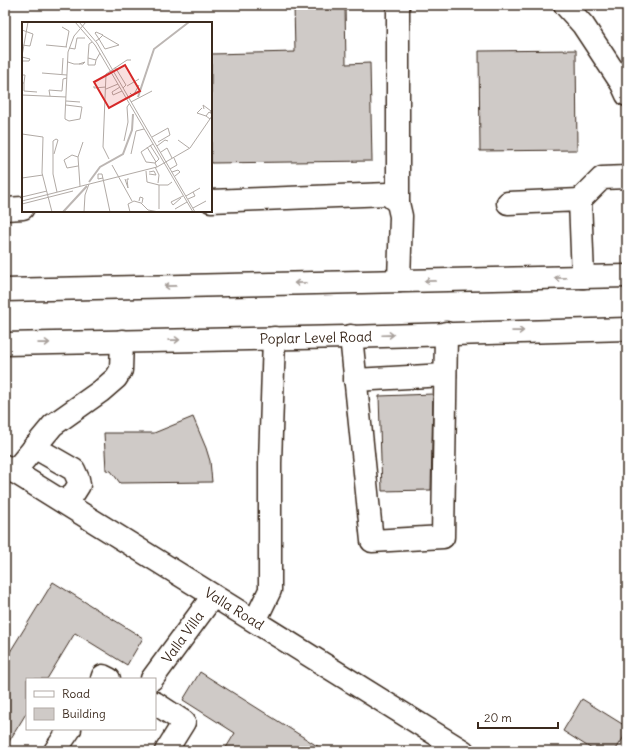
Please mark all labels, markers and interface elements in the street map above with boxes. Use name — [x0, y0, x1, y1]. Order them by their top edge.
inset map — [22, 22, 212, 212]
one-way arrow — [554, 274, 567, 282]
one-way arrow — [424, 277, 437, 285]
one-way arrow — [294, 280, 307, 287]
one-way arrow — [164, 282, 177, 290]
street label: Poplar Level Road — [259, 327, 372, 348]
one-way arrow — [511, 327, 524, 335]
one-way arrow — [381, 331, 394, 339]
one-way arrow — [167, 336, 180, 344]
one-way arrow — [37, 339, 50, 347]
street label: Valla Road — [201, 583, 267, 634]
street label: Valla Villa — [158, 608, 208, 667]
legend — [26, 678, 156, 730]
text: Road — [62, 686, 90, 701]
scale bar — [478, 704, 558, 730]
text: Building — [62, 706, 106, 721]
text: 20 m — [484, 710, 512, 725]

